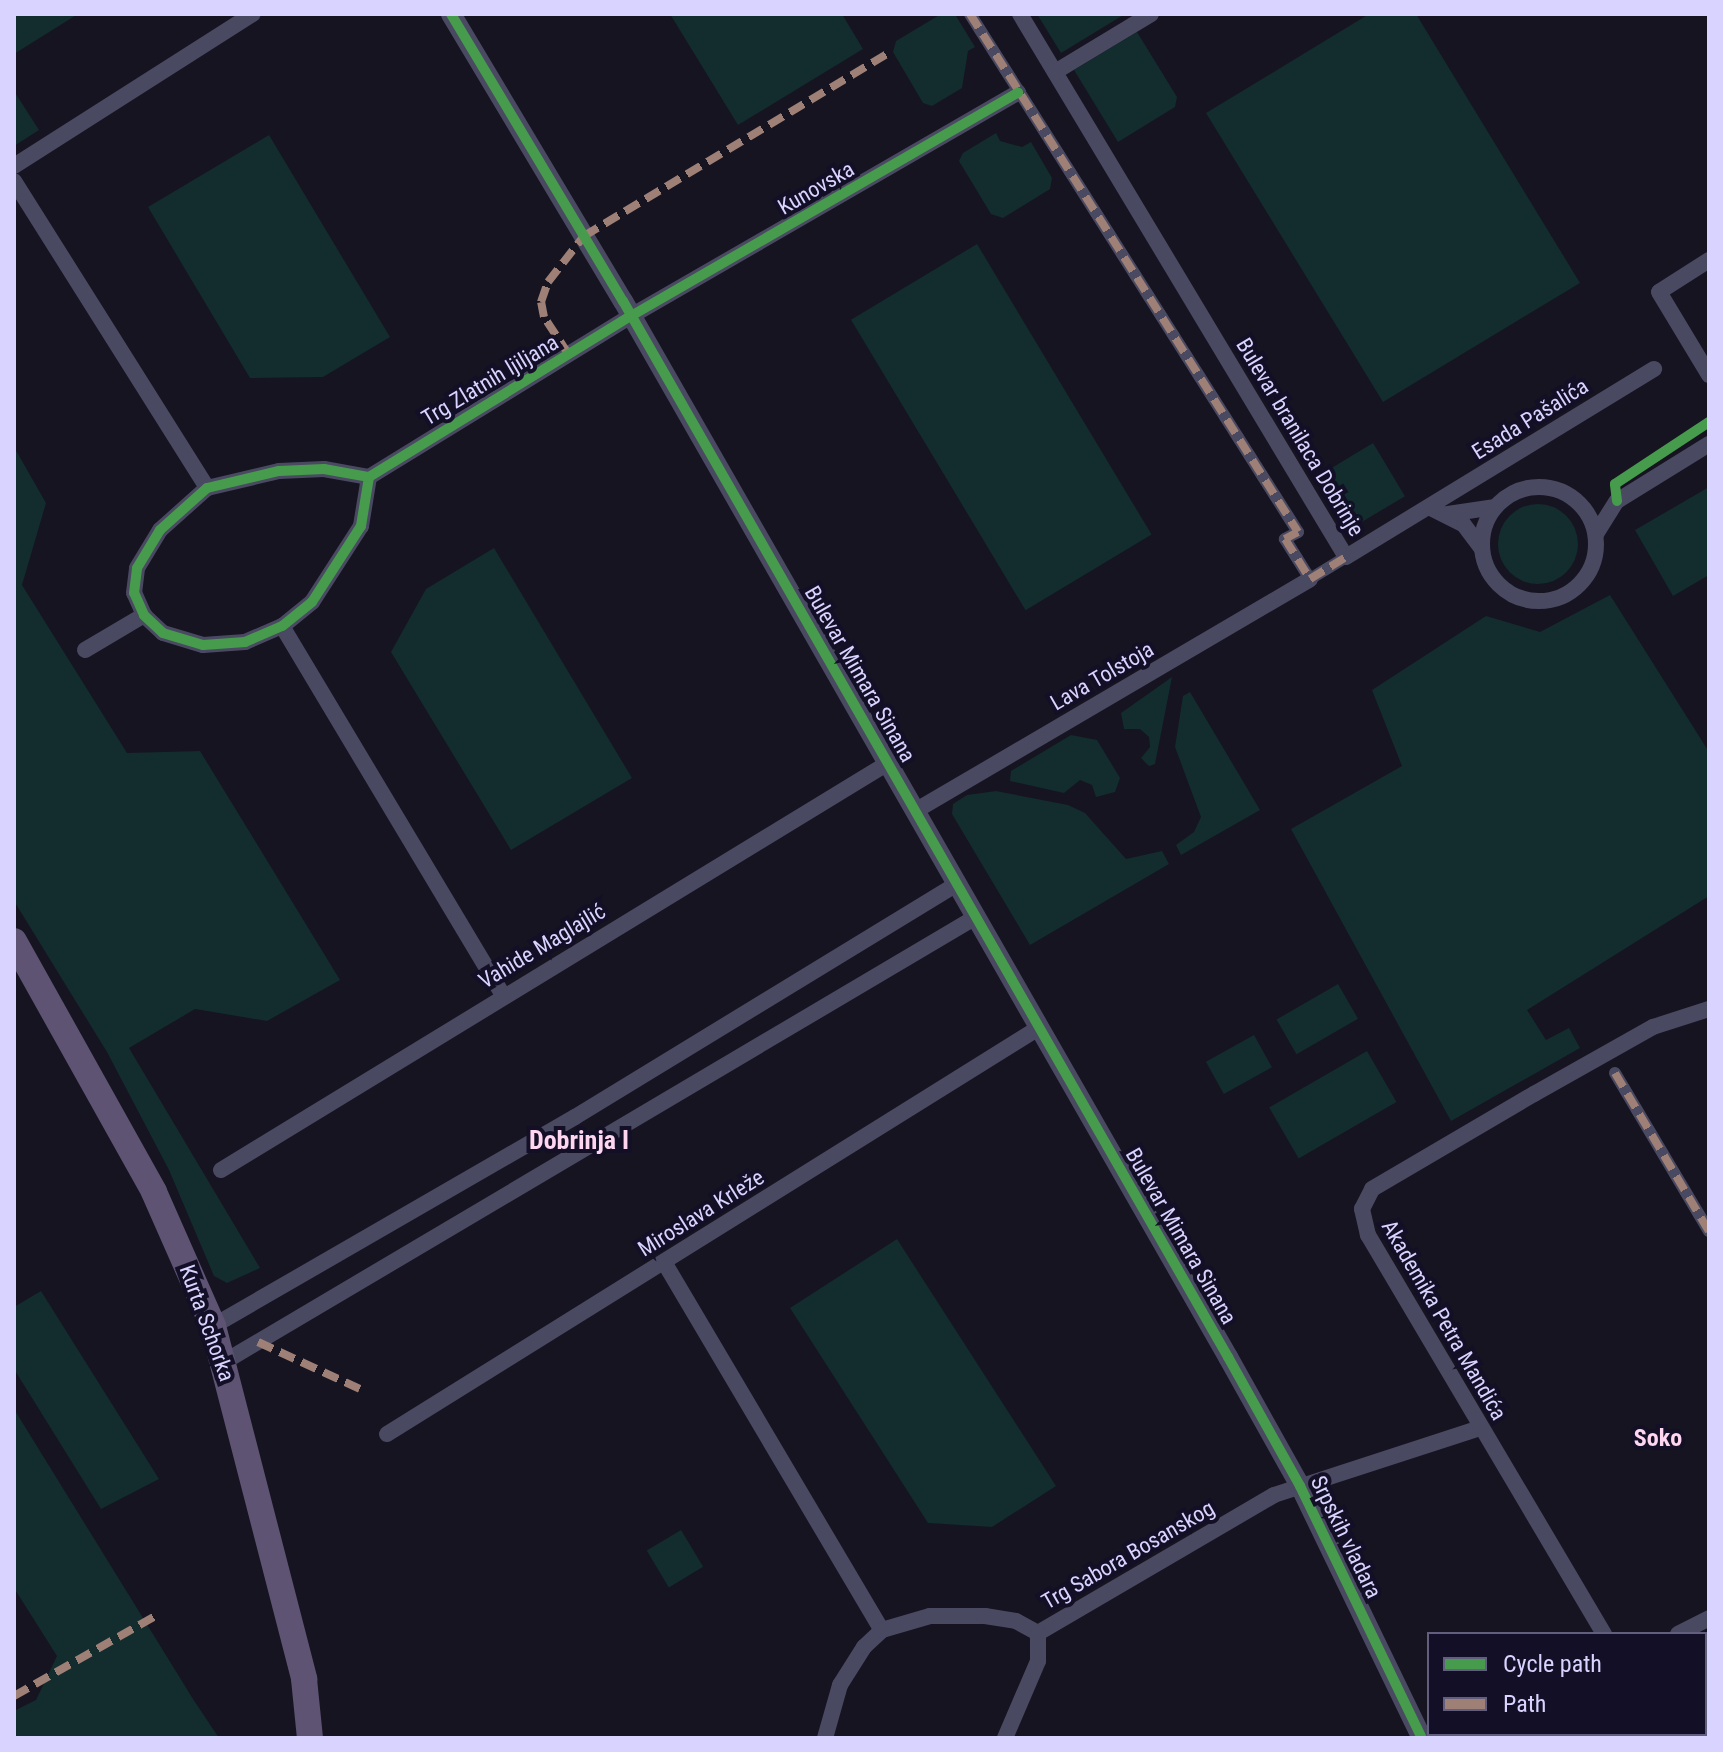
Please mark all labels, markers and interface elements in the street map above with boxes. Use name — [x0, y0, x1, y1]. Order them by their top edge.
street label: Kunovska — [773, 156, 859, 220]
street label: Trg Zlatnih ljiljana — [417, 329, 563, 431]
street label: Bulevar branilaca Dobrinje — [1230, 333, 1370, 541]
street label: Esada Pašalića — [1467, 373, 1593, 465]
street label: Bulevar Mimara Sinana — [799, 581, 921, 767]
street label: Lava Tolstoja — [1046, 636, 1158, 716]
street label: Vahide Maglajlić — [474, 898, 610, 994]
district label: Dobrinja I — [529, 1125, 629, 1157]
street label: Bulevar Mimara Sinana — [1120, 1143, 1242, 1329]
street label: Miroslava Krleže — [633, 1164, 769, 1262]
street label: Akademika Petra Mandića — [1376, 1215, 1512, 1425]
street label: Kurta Schorka — [174, 1261, 240, 1385]
district label: Soko — [1634, 1425, 1682, 1453]
street label: Srpskih vladara — [1305, 1471, 1387, 1603]
street label: Trg Sabora Bosanskog — [1037, 1495, 1219, 1615]
legend — [1427, 1632, 1707, 1736]
text: Cycle path — [1503, 1650, 1602, 1678]
text: Path — [1503, 1690, 1546, 1718]

